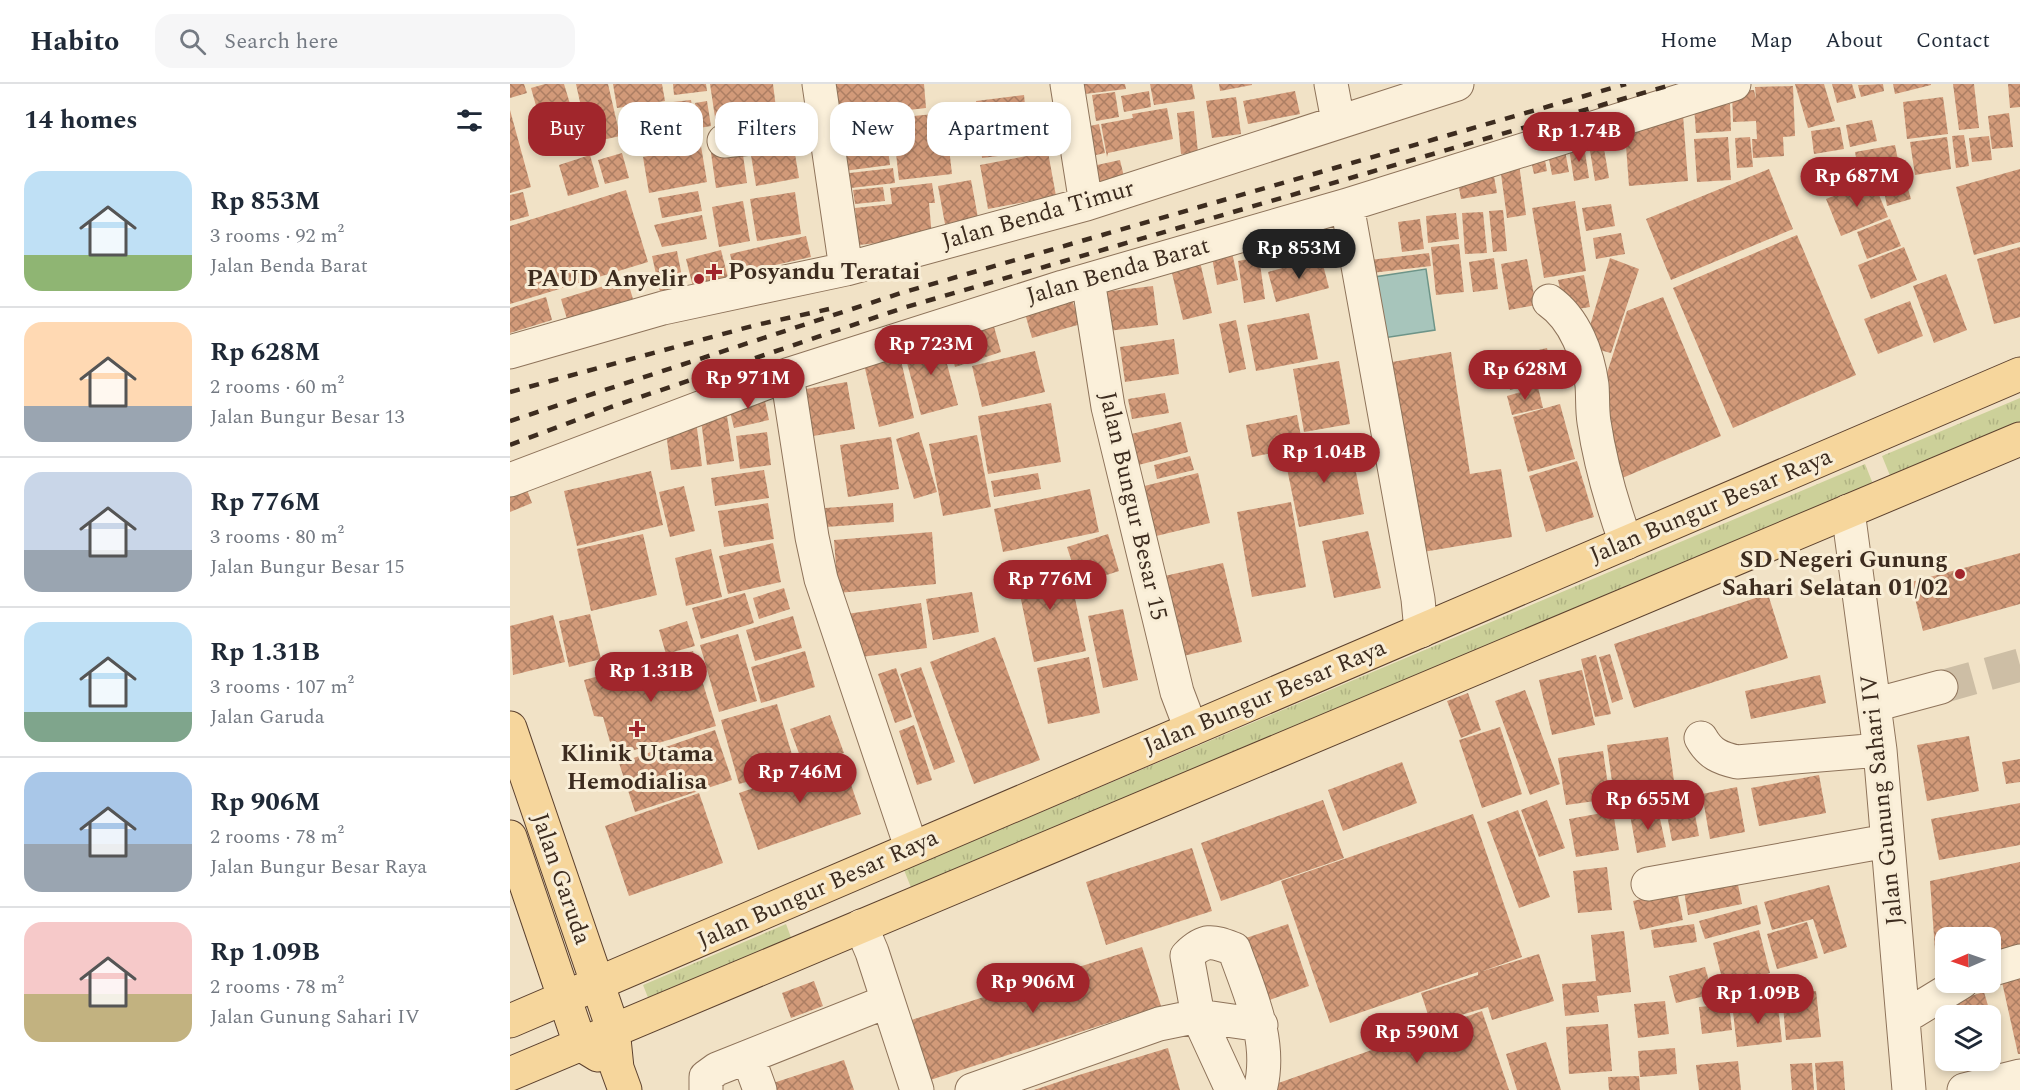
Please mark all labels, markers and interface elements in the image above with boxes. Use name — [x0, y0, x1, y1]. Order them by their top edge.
search box — [155, 14, 575, 68]
text: Habito — [30, 20, 119, 63]
icon: search — [176, 25, 209, 58]
text: Search here — [224, 25, 338, 58]
text: Home — [1660, 25, 1717, 57]
text: Map — [1750, 25, 1792, 57]
text: About — [1825, 25, 1883, 57]
text: Contact — [1916, 25, 1990, 57]
text: 14 homes — [24, 100, 138, 140]
chip: Buy — [528, 102, 606, 156]
chip: Rent — [618, 102, 703, 156]
chip: Filters — [715, 102, 818, 156]
chip: New — [830, 102, 915, 156]
chip: Apartment — [927, 102, 1071, 156]
icon: filters — [453, 104, 486, 137]
pin: Rp 1.74B — [1517, 112, 1641, 163]
text: Rp 1.74B — [1537, 116, 1621, 146]
pin: Rp 687M — [1802, 157, 1912, 208]
text: Rp 687M — [1815, 161, 1899, 191]
street label: Jalan Benda Timur — [937, 170, 1139, 260]
text: Rp 853M — [210, 181, 320, 221]
icon: home — [72, 195, 144, 267]
text: 3 rooms · 92 m² — [210, 221, 344, 251]
street label: Jalan Benda Barat — [1022, 228, 1214, 314]
pin: Rp 853M — [1244, 229, 1354, 280]
text: Rp 853M — [1257, 233, 1341, 263]
text: Jalan Benda Barat — [210, 251, 368, 281]
place label: Posyandu Teratai — [728, 254, 920, 290]
place label: PAUD Anyelir — [527, 261, 688, 297]
marker: Posyandu Teratai — [705, 263, 723, 281]
marker: PAUD Anyelir — [692, 272, 706, 286]
pin: Rp 723M — [876, 325, 986, 376]
text: Rp 723M — [889, 329, 973, 359]
text: Rp 628M — [210, 332, 320, 372]
icon: home — [72, 346, 144, 418]
pin: Rp 628M — [1470, 350, 1580, 401]
text: Rp 628M — [1483, 354, 1567, 384]
pin: Rp 971M — [693, 359, 803, 410]
text: Rp 971M — [706, 363, 790, 393]
text: 2 rooms · 60 m² — [210, 372, 344, 402]
street label: Jalan Bungur Besar 15 — [1089, 388, 1177, 624]
text: Jalan Bungur Besar 13 — [210, 402, 405, 432]
pin: Rp 1.04B — [1262, 433, 1386, 484]
text: Rp 1.04B — [1282, 437, 1366, 467]
street label: Jalan Bungur Besar Raya — [1584, 438, 1838, 573]
text: Rp 776M — [210, 482, 320, 522]
icon: home — [72, 496, 144, 568]
text: 3 rooms · 80 m² — [210, 522, 344, 552]
place label: SD Negeri Gunung Sahari Selatan 01/02 — [1722, 542, 1948, 606]
text: Jalan Bungur Besar 15 — [210, 552, 405, 582]
pin: Rp 776M — [995, 560, 1105, 611]
text: Rp 776M — [1008, 564, 1092, 594]
marker: SD Negeri Gunung Sahari Selatan 01/02 — [1953, 567, 1967, 581]
street label: Jalan Bungur Besar Raya — [1138, 629, 1392, 764]
text: Rp 1.31B — [210, 632, 320, 672]
icon: home — [72, 646, 144, 718]
pin: Rp 1.31B — [589, 652, 713, 703]
text: Rp 1.31B — [609, 656, 693, 686]
text: 3 rooms · 107 m² — [210, 672, 354, 702]
street label: Jalan Gunung Sahari IV — [1851, 673, 1913, 927]
text: Jalan Garuda — [210, 702, 324, 732]
marker: Klinik Utama Hemodialisa — [628, 720, 646, 738]
place label: Klinik Utama Hemodialisa — [561, 736, 714, 800]
pin: Rp 746M — [745, 753, 855, 804]
text: Rp 746M — [758, 757, 842, 787]
pin: Rp 655M — [1593, 780, 1703, 831]
text: Rp 906M — [210, 782, 320, 822]
text: Rp 655M — [1606, 784, 1690, 814]
icon: home — [72, 796, 144, 868]
street label: Jalan Garuda — [522, 808, 600, 950]
street label: Jalan Bungur Besar Raya — [692, 819, 945, 958]
text: 2 rooms · 78 m² — [210, 822, 344, 852]
text: Jalan Bungur Besar Raya — [210, 852, 427, 882]
north arrow — [1935, 927, 2001, 993]
map controls — [1935, 927, 2001, 1071]
text: Rp 1.09B — [210, 932, 320, 972]
icon: home — [72, 946, 144, 1018]
pin: Rp 906M — [978, 963, 1088, 1014]
text: Rp 906M — [991, 967, 1075, 997]
text: 2 rooms · 78 m² — [210, 972, 344, 1002]
pin: Rp 1.09B — [1696, 974, 1820, 1025]
text: Rp 1.09B — [1716, 978, 1800, 1008]
text: Jalan Gunung Sahari IV — [210, 1002, 420, 1032]
button: layers — [1935, 1005, 2001, 1071]
pin: Rp 590M — [1362, 1013, 1472, 1064]
text: Rp 590M — [1375, 1017, 1459, 1047]

